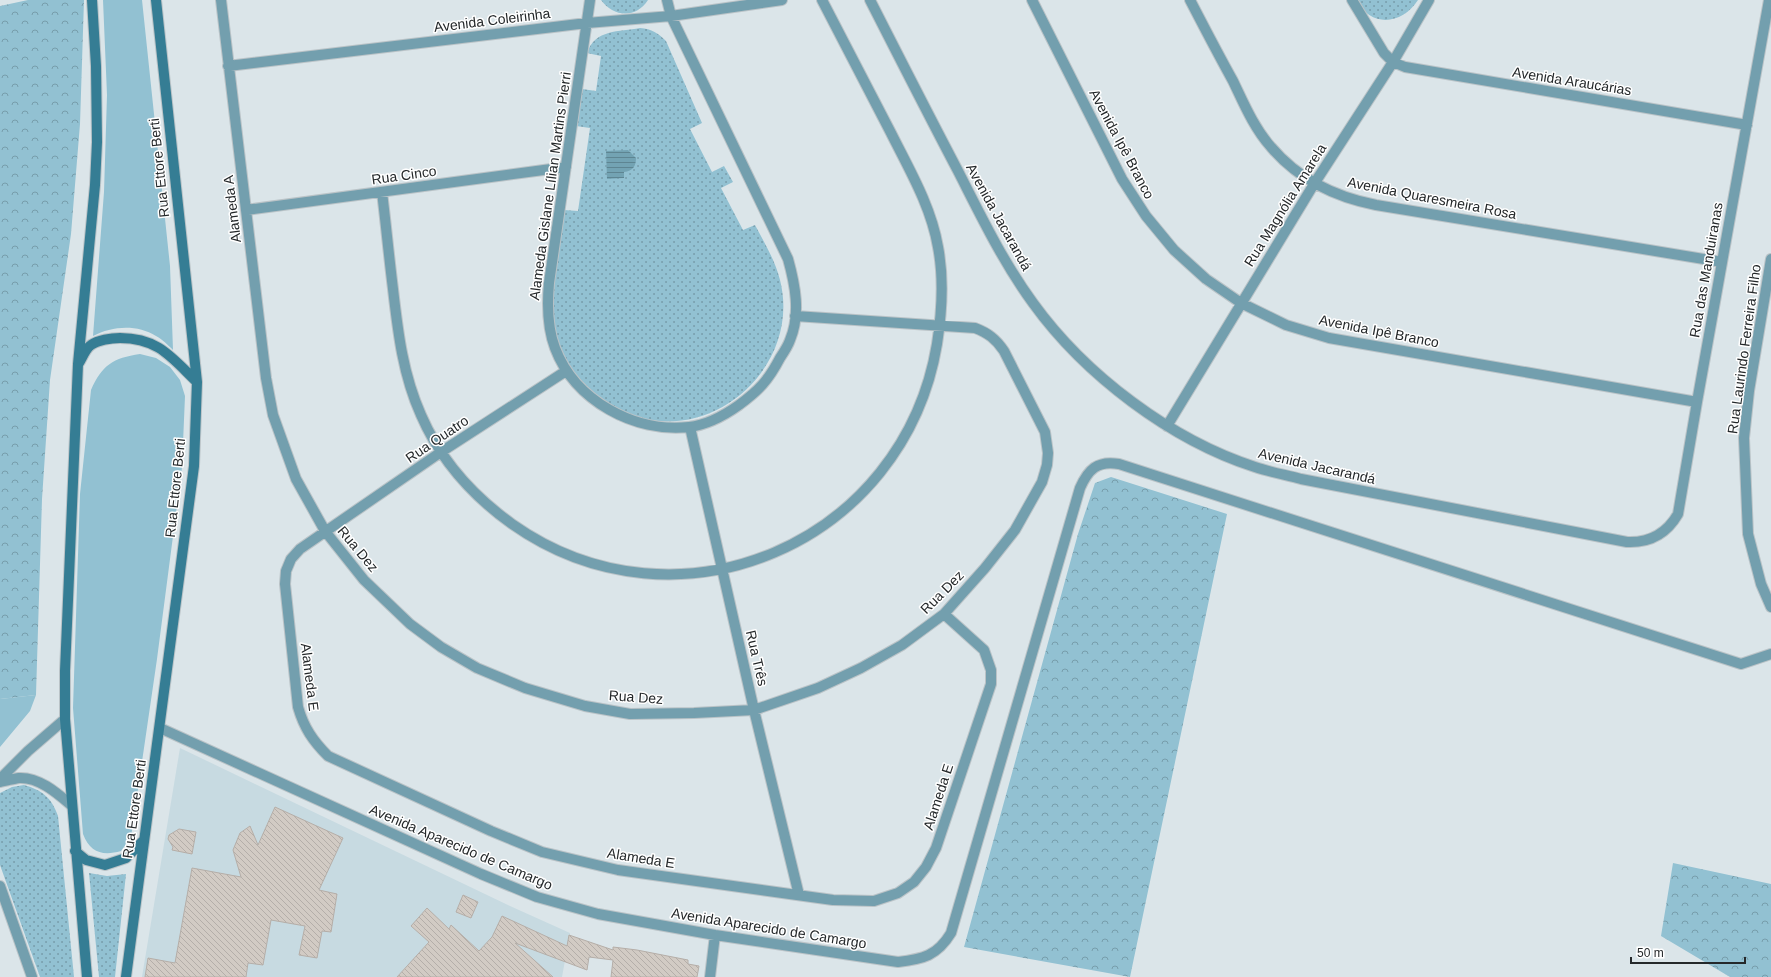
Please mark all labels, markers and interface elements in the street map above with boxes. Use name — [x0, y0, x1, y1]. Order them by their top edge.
street label: Avenida Coleirinha — [433, 5, 551, 35]
street label: Avenida Araucárias — [1511, 64, 1633, 98]
street label: Alameda Gislane Lílian Martins Pierri — [526, 71, 574, 301]
street label: Avenida Ipê Branco — [1086, 86, 1158, 202]
street label: Rua Ettore Berti — [146, 118, 172, 218]
street label: Rua Magnólia Amarela — [1241, 141, 1329, 269]
street label: Avenida Jacarandá — [963, 161, 1035, 273]
street label: Rua Cinco — [371, 163, 438, 187]
street label: Alameda A — [220, 174, 244, 244]
street label: Avenida Quaresmeira Rosa — [1346, 174, 1518, 222]
street label: Rua das Manduiranas — [1686, 201, 1726, 339]
street label: Rua Laurindo Ferreira Filho — [1724, 263, 1764, 435]
street label: Avenida Ipê Branco — [1318, 312, 1441, 351]
street label: Rua Quatro — [403, 412, 472, 466]
street label: Rua Ettore Berti — [162, 438, 188, 538]
street label: Avenida Jacarandá — [1257, 445, 1377, 487]
street label: Rua Dez — [334, 523, 382, 575]
street label: Rua Dez — [917, 567, 967, 617]
street label: Rua Três — [743, 629, 771, 687]
street label: Alameda E — [298, 642, 322, 712]
street label: Rua Dez — [608, 687, 664, 707]
street label: Rua Ettore Berti — [119, 759, 149, 859]
street label: Alameda E — [920, 762, 956, 832]
street label: Avenida Aparecido de Camargo — [367, 801, 555, 893]
street label: Alameda E — [606, 845, 676, 871]
street label: Avenida Aparecido de Camargo — [670, 905, 868, 951]
scale bar — [1631, 939, 1745, 965]
text: 50 m — [1637, 946, 1664, 960]

